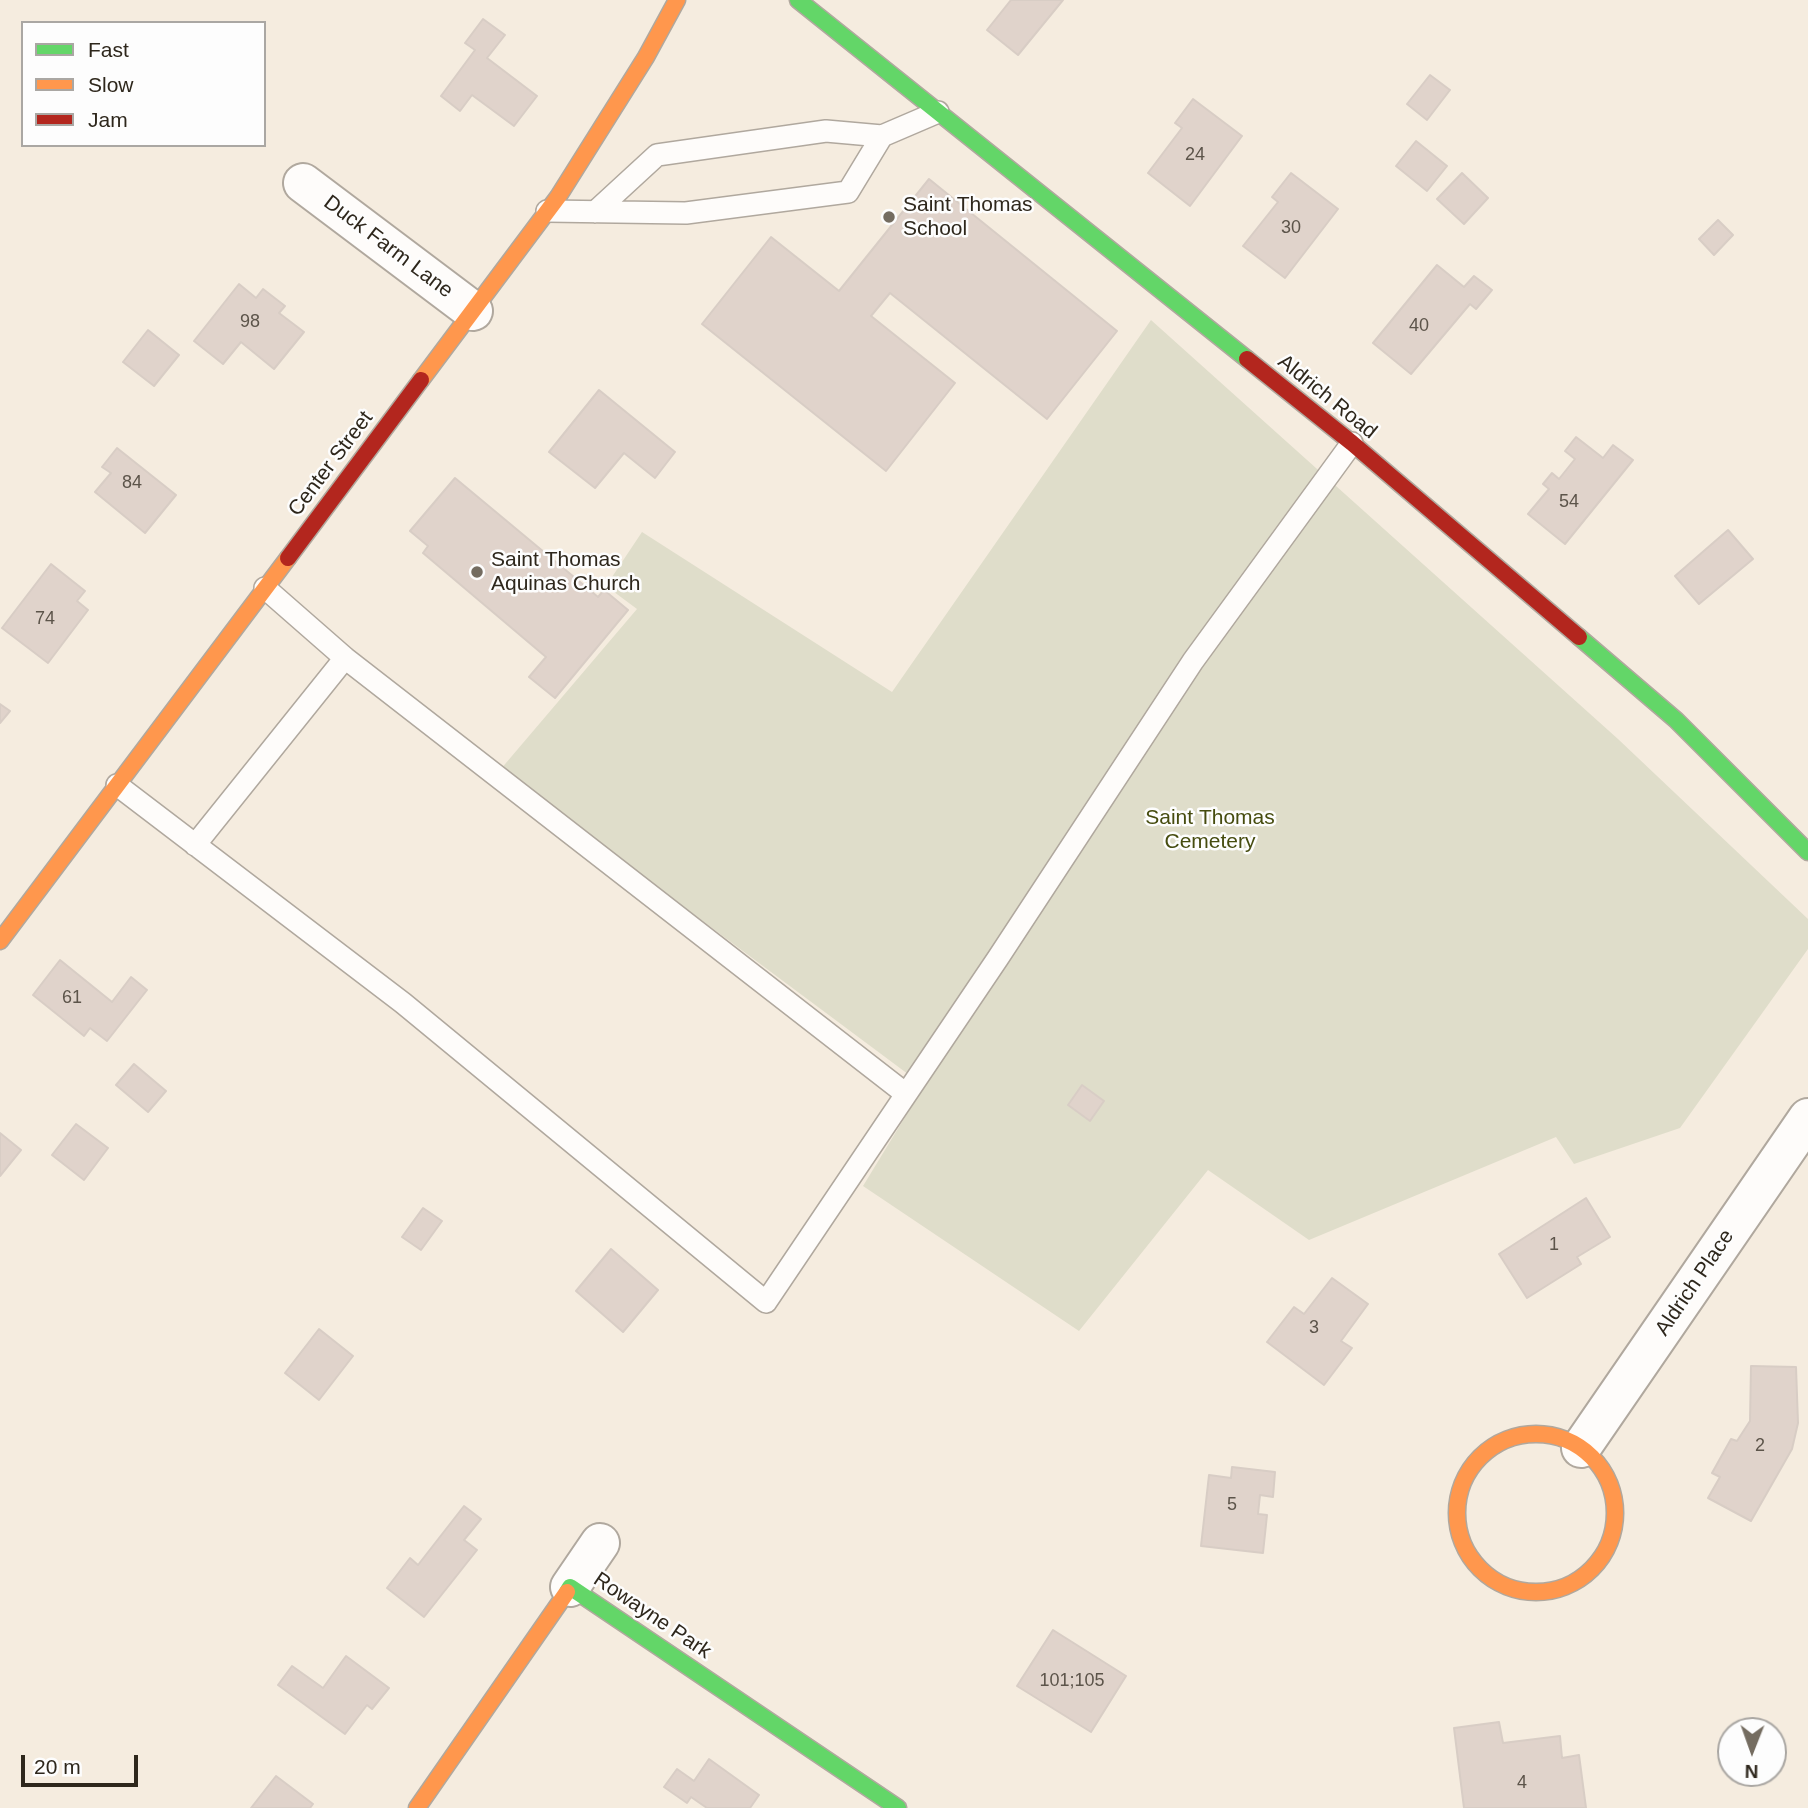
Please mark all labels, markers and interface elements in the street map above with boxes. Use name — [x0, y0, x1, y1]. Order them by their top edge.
legend — [21, 21, 266, 147]
text: Fast — [88, 38, 129, 61]
text: Slow — [88, 73, 134, 96]
text: Jam — [88, 108, 128, 131]
house number: 24 — [1185, 144, 1205, 166]
street label: Duck Farm Lane — [318, 190, 458, 304]
place label: Saint Thomas School — [903, 192, 1033, 242]
marker: Saint Thomas School — [881, 209, 897, 225]
house number: 30 — [1281, 217, 1301, 239]
house number: 98 — [240, 311, 260, 333]
house number: 40 — [1409, 315, 1429, 337]
street label: Aldrich Road — [1272, 349, 1382, 445]
street label: Center Street — [283, 407, 379, 521]
house number: 84 — [122, 472, 142, 494]
house number: 54 — [1559, 491, 1579, 513]
place label: Saint Thomas Aquinas Church — [491, 547, 640, 597]
marker: Saint Thomas Aquinas Church — [469, 564, 485, 580]
house number: 74 — [35, 608, 55, 630]
park label: Saint Thomas Cemetery — [1145, 805, 1275, 855]
house number: 61 — [62, 987, 82, 1009]
street label: Aldrich Place — [1650, 1225, 1740, 1341]
house number: 1 — [1549, 1234, 1559, 1256]
house number: 3 — [1309, 1317, 1319, 1339]
house number: 2 — [1755, 1435, 1765, 1457]
house number: 5 — [1227, 1494, 1237, 1516]
street label: Rowayne Park — [588, 1567, 716, 1665]
house number: 101;105 — [1039, 1670, 1105, 1692]
north arrow — [1717, 1717, 1787, 1787]
scale bar — [24, 1742, 142, 1786]
text: 20 m — [34, 1755, 81, 1778]
text: N — [1745, 1761, 1759, 1782]
house number: 4 — [1517, 1772, 1527, 1794]

